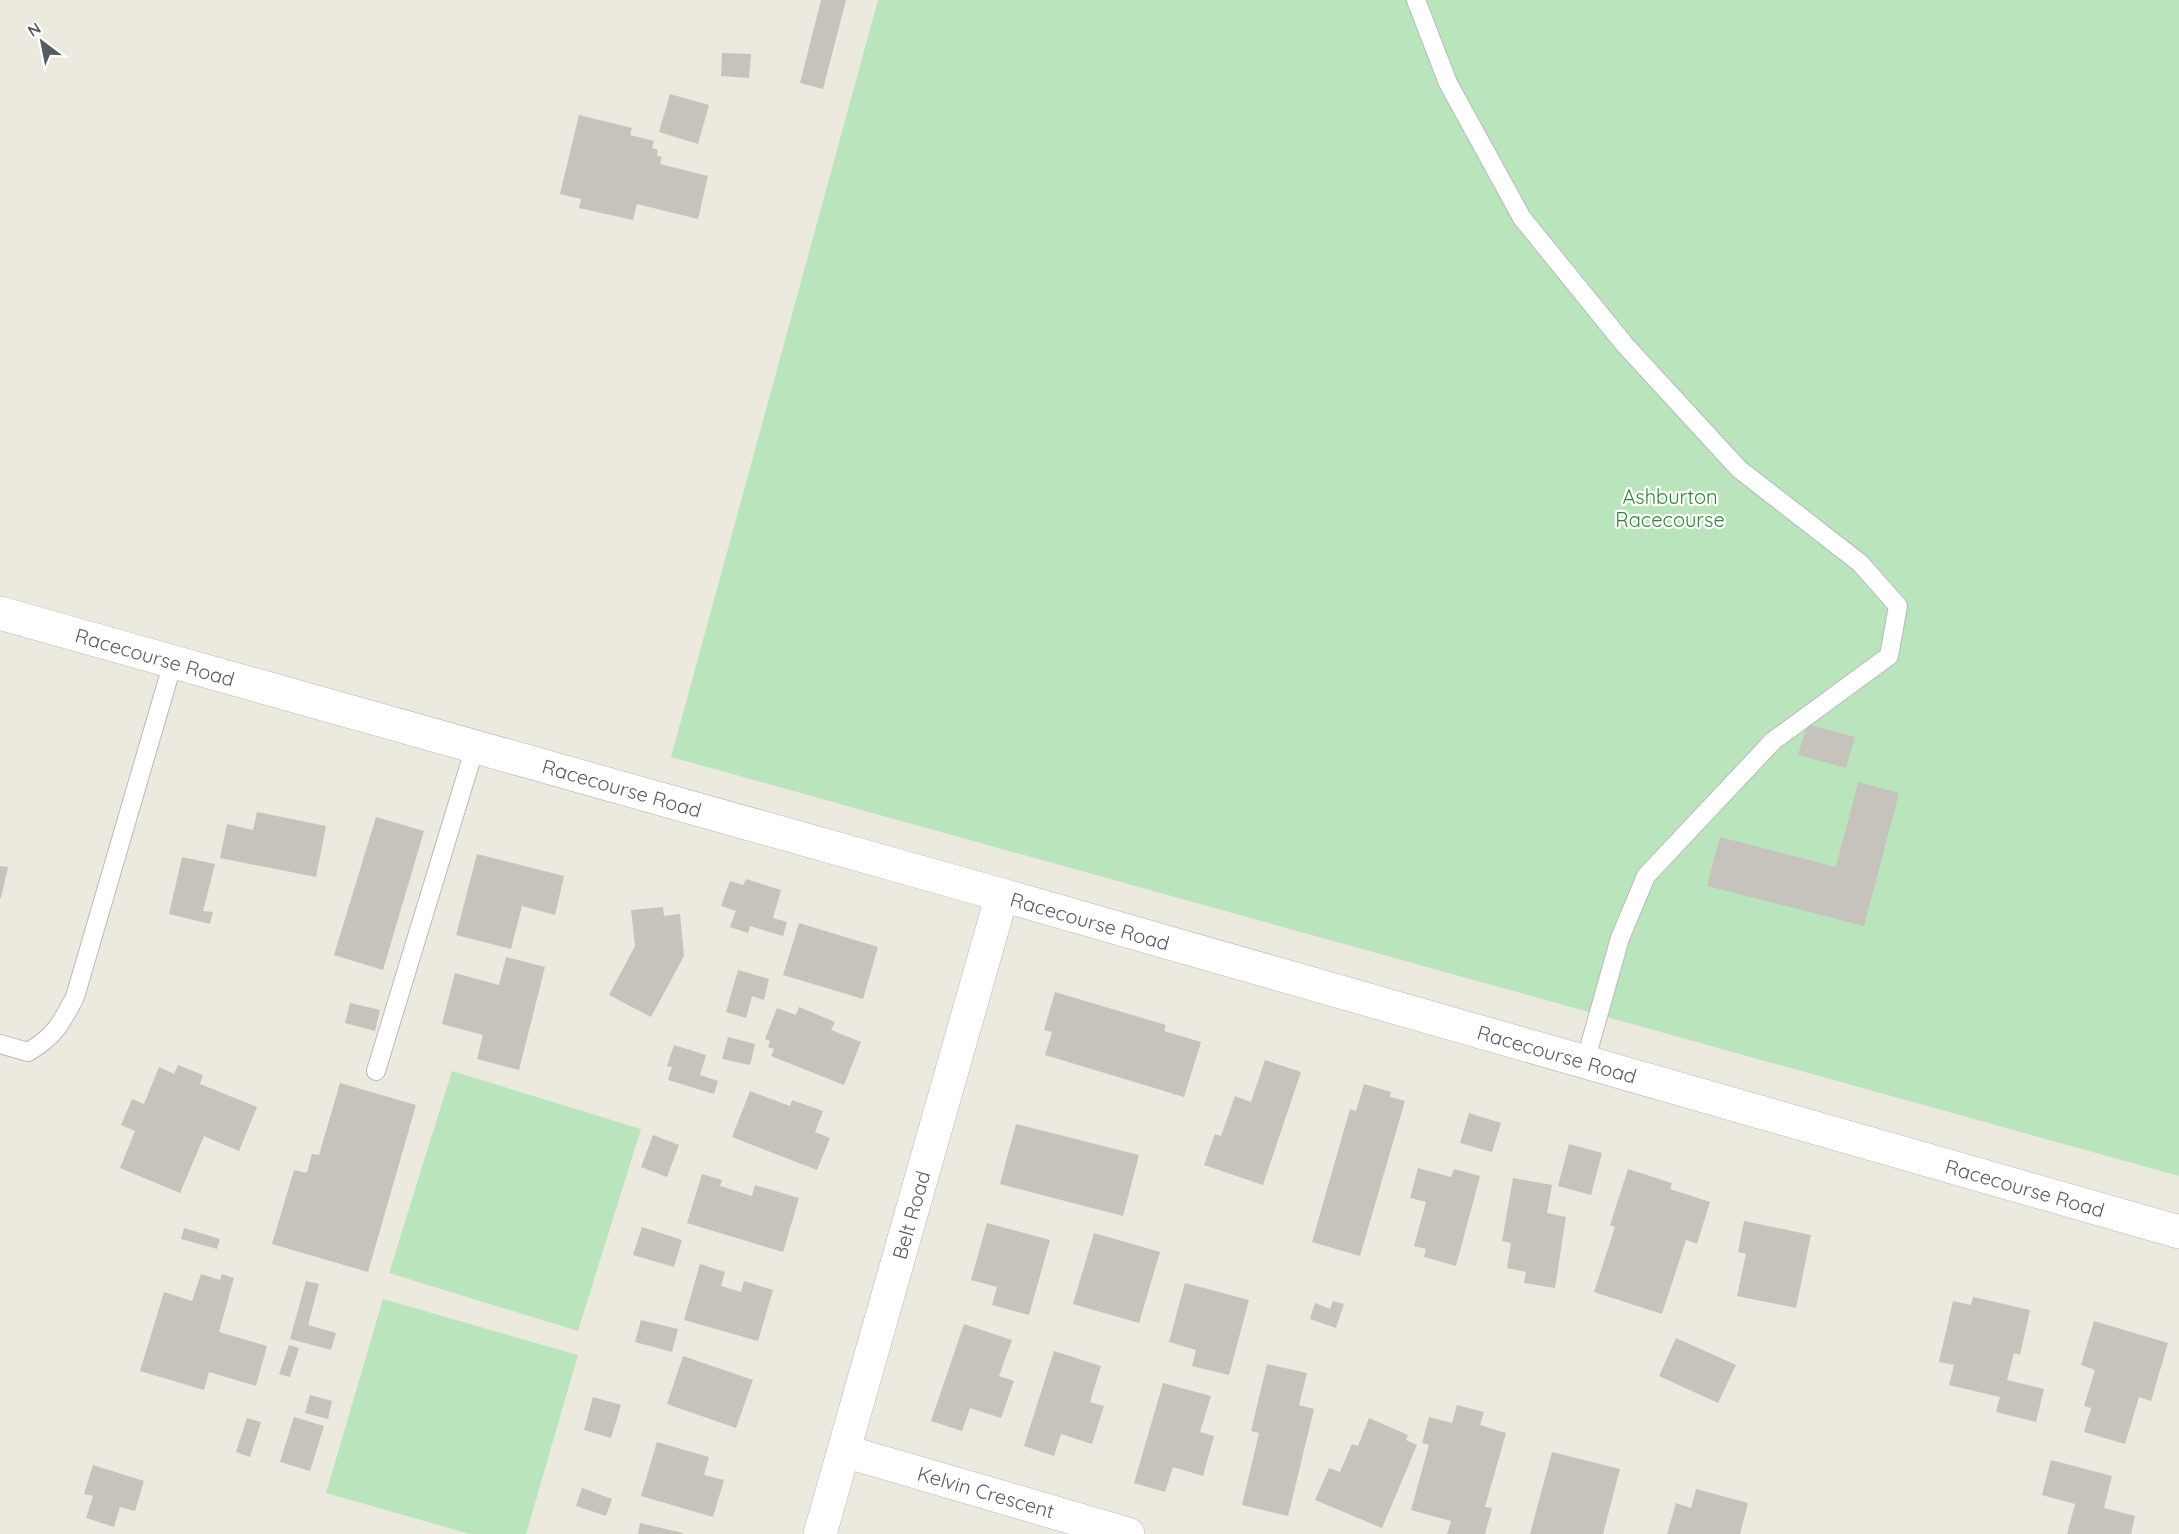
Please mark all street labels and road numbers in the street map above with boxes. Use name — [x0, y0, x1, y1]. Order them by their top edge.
street label: Racecourse Road — [72, 622, 238, 692]
street label: Racecourse Road — [539, 753, 705, 823]
street label: Racecourse Road — [1007, 886, 1173, 956]
street label: Racecourse Road — [1474, 1019, 1640, 1089]
street label: Racecourse Road — [1942, 1153, 2108, 1223]
street label: Belt Road — [886, 1168, 936, 1262]
street label: Kelvin Crescent — [915, 1461, 1058, 1524]

